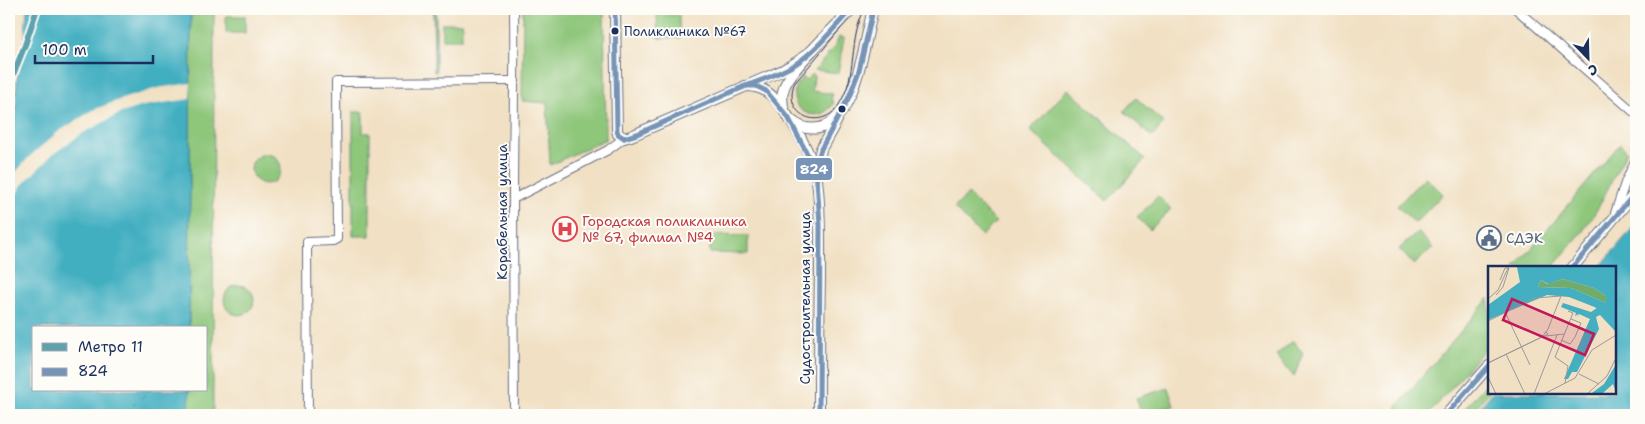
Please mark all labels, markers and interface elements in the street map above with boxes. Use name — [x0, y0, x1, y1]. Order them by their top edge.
place label: Поликлиника №67 — [624, 23, 746, 40]
marker: Поликлиника №67 — [610, 26, 620, 36]
scale bar — [35, 32, 152, 64]
north arrow — [1562, 32, 1612, 82]
text: 100 m — [42, 40, 87, 60]
text: С — [1586, 60, 1601, 80]
unlabelled marker — [837, 104, 847, 114]
street label: Корабельная улица — [493, 144, 511, 280]
line badge: 824 — [795, 157, 833, 181]
text: 824 — [800, 160, 828, 178]
street label: Судостроительная улица — [796, 211, 814, 384]
place label: Городская поликлиника № 67, филиал №4 — [582, 212, 747, 246]
hospital icon: Городская поликлиника № 67, филиал №4 — [552, 216, 578, 242]
public building icon: СДЭК — [1476, 225, 1502, 251]
place label: СДЭК — [1506, 229, 1543, 247]
inset map — [1488, 266, 1615, 394]
legend — [32, 326, 208, 392]
text: Метро 11 — [78, 337, 143, 357]
text: 824 — [78, 361, 108, 381]

